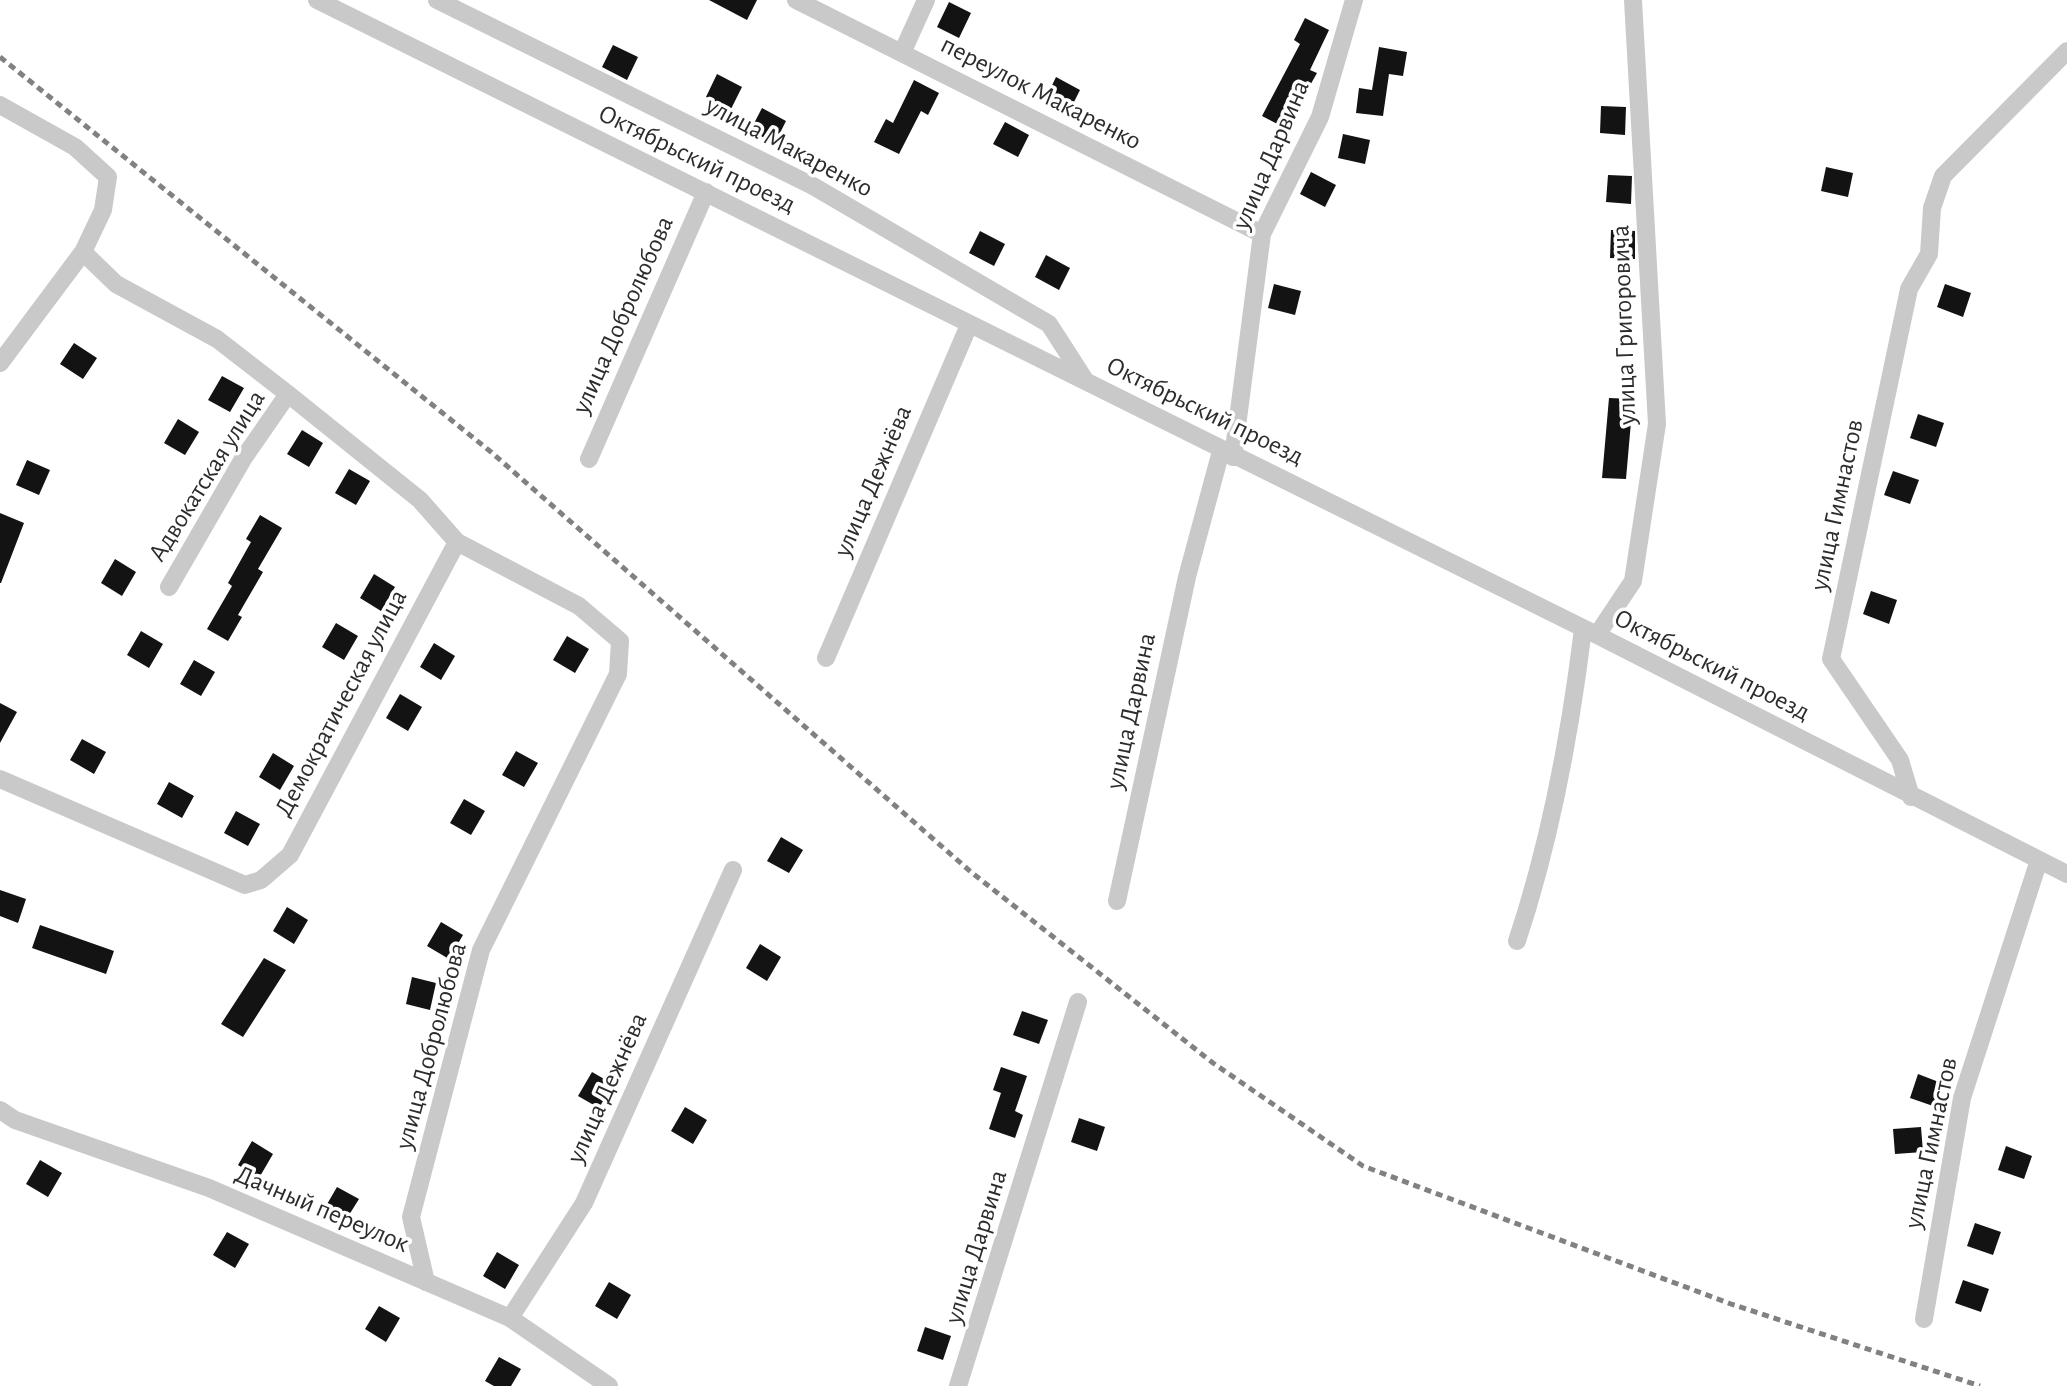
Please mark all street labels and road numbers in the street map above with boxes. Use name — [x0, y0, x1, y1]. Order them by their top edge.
street label: переулок Макаренко — [936, 29, 1146, 157]
street label: улица Дарвина — [1226, 76, 1316, 234]
street label: улица Макаренко — [700, 90, 878, 204]
street label: Октябрьский проезд — [593, 98, 801, 220]
street label: улица Добролюбова — [565, 211, 681, 419]
street label: улица Григоровича — [1605, 224, 1643, 426]
street label: Октябрьский проезд — [1101, 350, 1309, 472]
street label: Адвокатская улица — [142, 385, 272, 567]
street label: улица Дежнёва — [827, 401, 919, 561]
street label: улица Гимнастов — [1804, 417, 1870, 593]
street label: Демократическая улица — [268, 584, 414, 822]
street label: Октябрьский проезд — [1609, 602, 1815, 728]
street label: улица Дарвина — [1099, 630, 1163, 792]
street label: улица Добролюбова — [388, 939, 474, 1153]
street label: улица Дежнёва — [560, 1008, 654, 1168]
street label: улица Гимнастов — [1898, 1055, 1964, 1231]
street label: Дачный переулок — [230, 1158, 414, 1260]
street label: улица Дарвина — [938, 1166, 1014, 1328]

